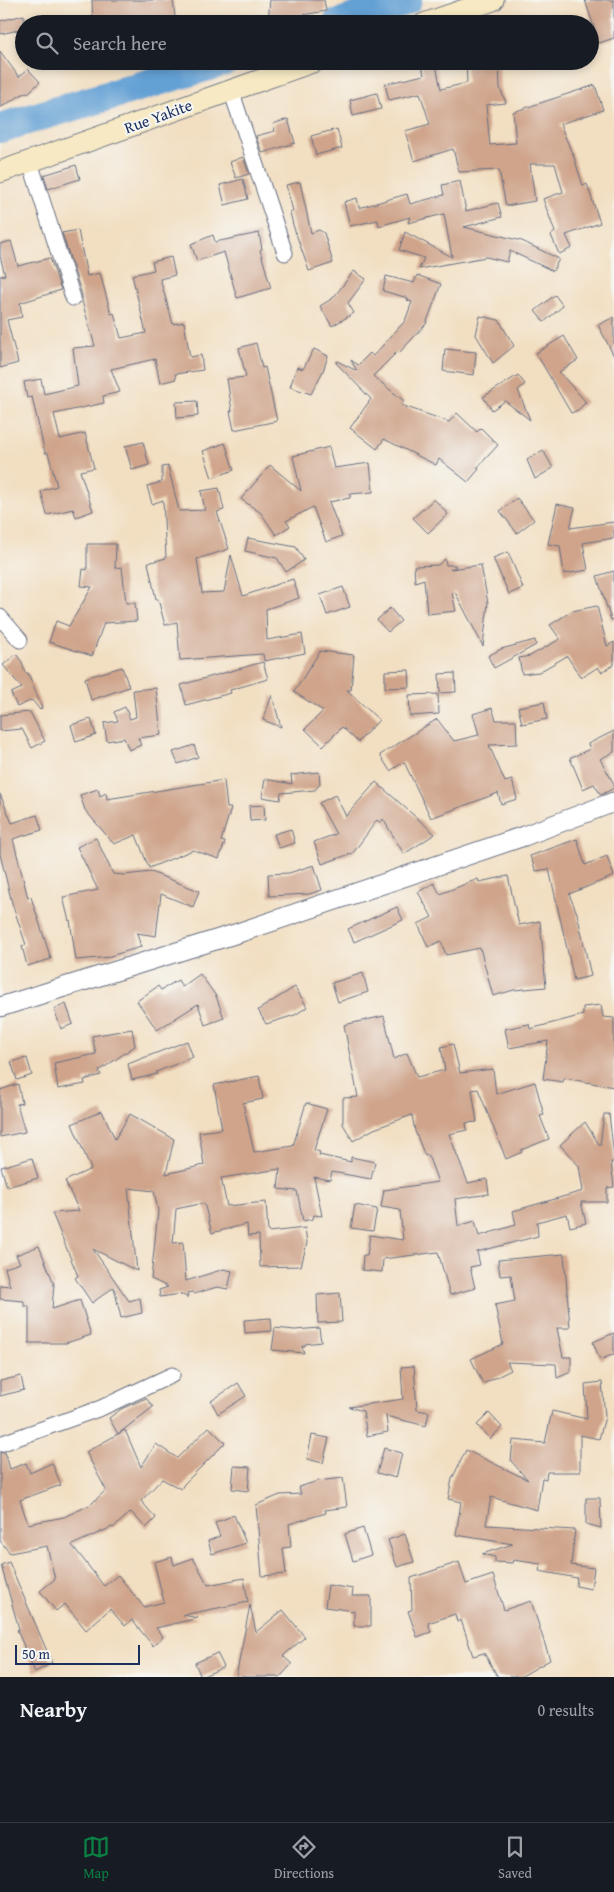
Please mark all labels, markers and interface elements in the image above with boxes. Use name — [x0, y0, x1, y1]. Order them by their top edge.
search box — [15, 15, 599, 70]
icon: search — [33, 29, 61, 57]
text: Search here — [73, 29, 167, 57]
street label: Rue Yakite — [121, 93, 195, 139]
scale bar — [15, 1642, 140, 1665]
text: 50 m — [22, 1644, 50, 1664]
text: Nearby — [20, 1694, 87, 1725]
text: 0 results — [537, 1698, 594, 1722]
tab: Map — [82, 1833, 110, 1883]
tab: Directions — [274, 1833, 334, 1883]
tab: Saved — [498, 1833, 532, 1883]

